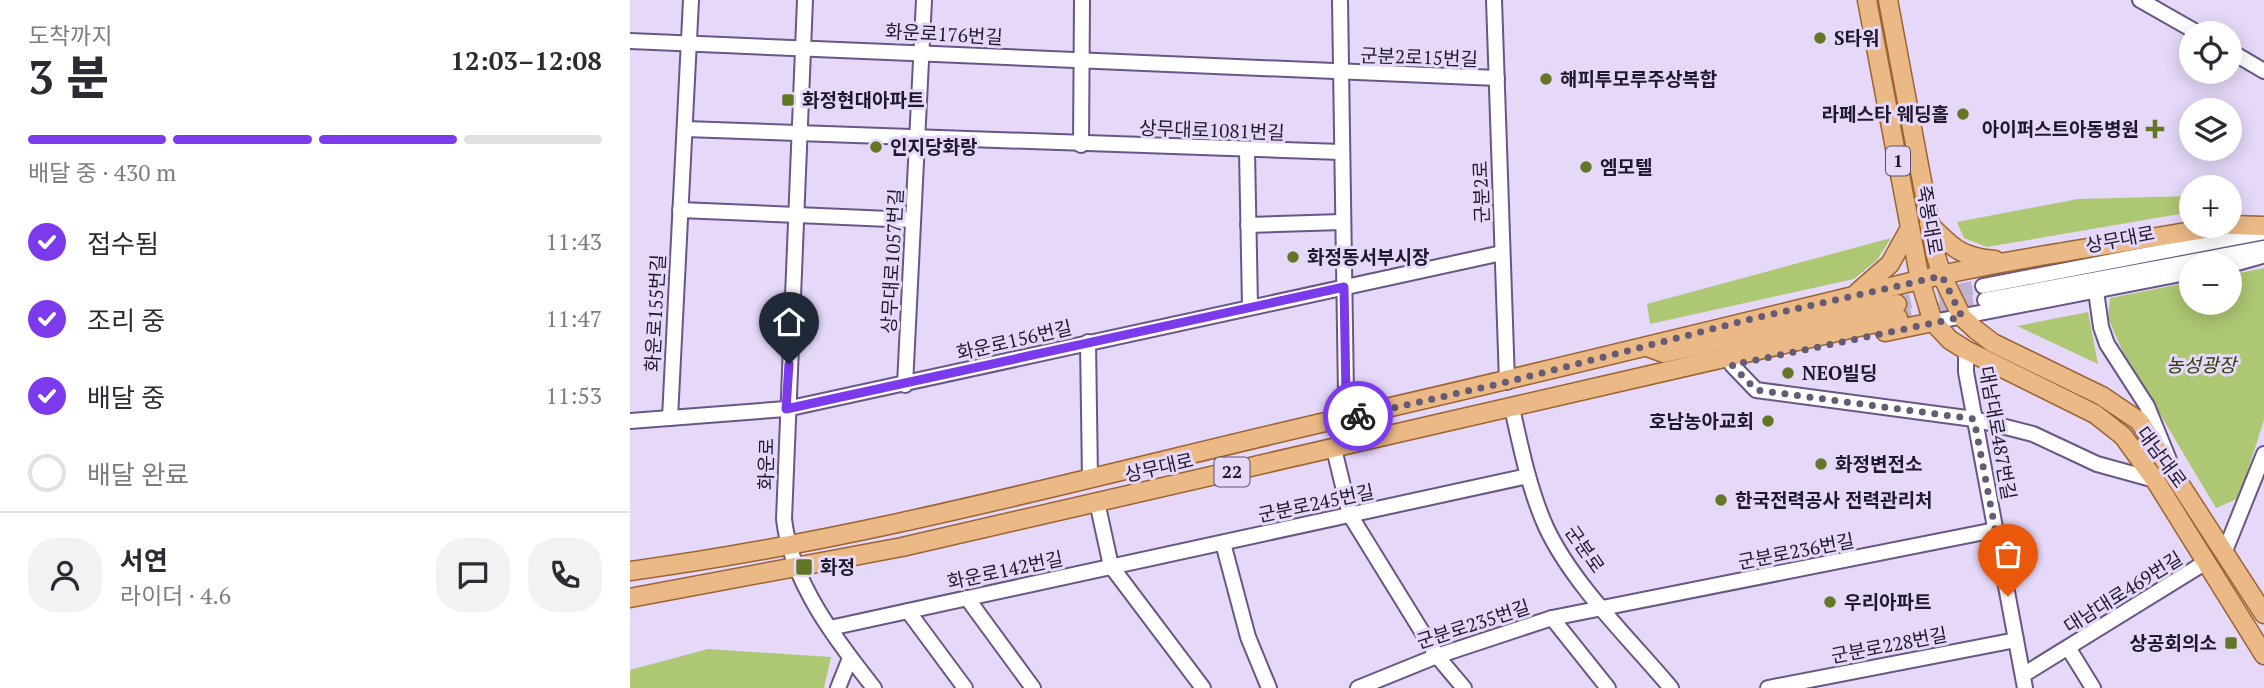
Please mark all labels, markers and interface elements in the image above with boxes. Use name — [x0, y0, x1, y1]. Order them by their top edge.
street label: 화운로176번길 — [885, 18, 1003, 49]
text: 도착까지 — [28, 20, 113, 51]
map controls — [2179, 21, 2242, 315]
button: locate — [2179, 21, 2242, 84]
place label: S타워 — [1834, 25, 1880, 50]
marker: S타워 — [1812, 30, 1828, 46]
street label: 군분2로15번길 — [1360, 42, 1478, 71]
text: 12:03–12:08 — [450, 43, 602, 77]
text: 3 분 — [28, 46, 109, 107]
place label: 해피투모루주상복합 — [1560, 66, 1717, 91]
marker: 해피투모루주상복합 — [1538, 71, 1554, 87]
place label: 화정현대아파트 — [802, 87, 924, 112]
marker: 화정현대아파트 — [780, 92, 796, 108]
button: layers — [2179, 98, 2242, 161]
place label: 라페스타 웨딩홀 — [1822, 101, 1949, 126]
marker: 라페스타 웨딩홀 — [1955, 106, 1971, 122]
street label: 상무대로1081번길 — [1139, 114, 1285, 145]
place label: 아이퍼스트아동병원 — [1982, 116, 2139, 141]
marker: 아이퍼스트아동병원 — [2145, 119, 2165, 139]
place label: 인지당화랑 — [890, 134, 977, 159]
marker: 인지당화랑 — [868, 139, 884, 155]
road number: 1 — [1886, 146, 1910, 176]
place label: 엠모텔 — [1600, 154, 1652, 179]
text: 배달 중 · 430 m — [28, 157, 176, 188]
marker: 엠모텔 — [1578, 159, 1594, 175]
street label: 군분2로 — [1467, 160, 1494, 224]
button: + — [2179, 175, 2242, 238]
street label: 죽봉대로 — [1912, 183, 1949, 257]
street label: 상무대로1057번길 — [875, 188, 908, 334]
street label: 상무대로 — [2083, 220, 2157, 257]
icon: check — [28, 223, 66, 261]
text: 접수됨 — [87, 226, 159, 260]
text: 11:43 — [545, 226, 602, 257]
place label: 화정동서부시장 — [1307, 244, 1429, 269]
marker: 화정동서부시장 — [1285, 249, 1301, 265]
button: − — [2179, 252, 2242, 315]
street label: 화운로155번길 — [639, 254, 670, 372]
pin — [759, 292, 819, 364]
icon: check — [28, 300, 66, 338]
text: 조리 중 — [87, 303, 165, 337]
text: 11:47 — [545, 303, 602, 334]
icon: home — [770, 303, 808, 341]
street label: 화운로156번길 — [954, 314, 1074, 365]
park label: 농성광장 — [2166, 352, 2238, 377]
place label: NEO빌딩 — [1802, 360, 1877, 385]
street label: 대남대로487번길 — [1974, 364, 2023, 502]
marker: NEO빌딩 — [1780, 365, 1796, 381]
icon: check — [28, 377, 66, 415]
text: 배달 중 — [87, 380, 165, 414]
text: 11:53 — [545, 380, 602, 411]
courier — [1323, 381, 1393, 451]
icon: bike — [1339, 397, 1377, 435]
place label: 호남농아교회 — [1649, 408, 1754, 433]
marker: 호남농아교회 — [1760, 413, 1776, 429]
street label: 대남대로 — [2132, 421, 2193, 492]
street label: 화운로 — [753, 438, 778, 490]
street label: 상무대로 — [1122, 446, 1196, 487]
place label: 화정변전소 — [1835, 451, 1922, 476]
marker: 화정변전소 — [1813, 456, 1829, 472]
text: 배달 완료 — [87, 457, 189, 491]
road number: 22 — [1214, 458, 1250, 486]
street label: 군분로245번길 — [1256, 478, 1376, 527]
place label: 한국전력공사 전력관리처 — [1735, 487, 1932, 512]
marker: 한국전력공사 전력관리처 — [1713, 492, 1729, 508]
street label: 군분로 — [1560, 520, 1611, 577]
pin — [1978, 524, 2038, 596]
street label: 군분로236번길 — [1736, 527, 1856, 574]
icon: bag — [1989, 535, 2027, 573]
button: person — [28, 538, 102, 612]
button: chat — [436, 538, 510, 612]
button: phone — [528, 538, 602, 612]
text: 서연 — [120, 543, 168, 577]
street label: 화운로142번길 — [945, 545, 1065, 594]
street label: 대남대로469번길 — [2059, 545, 2187, 638]
place label: 화정 — [820, 554, 855, 579]
marker: 화정 — [794, 557, 814, 577]
text: 라이더 · 4.6 — [120, 580, 231, 611]
place label: 우리아파트 — [1844, 589, 1931, 614]
street label: 군분로235번길 — [1413, 593, 1533, 654]
marker: 우리아파트 — [1822, 594, 1838, 610]
street label: 군분로228번길 — [1829, 621, 1949, 668]
place label: 상공회의소 — [2130, 630, 2217, 655]
marker: 상공회의소 — [2223, 635, 2239, 651]

